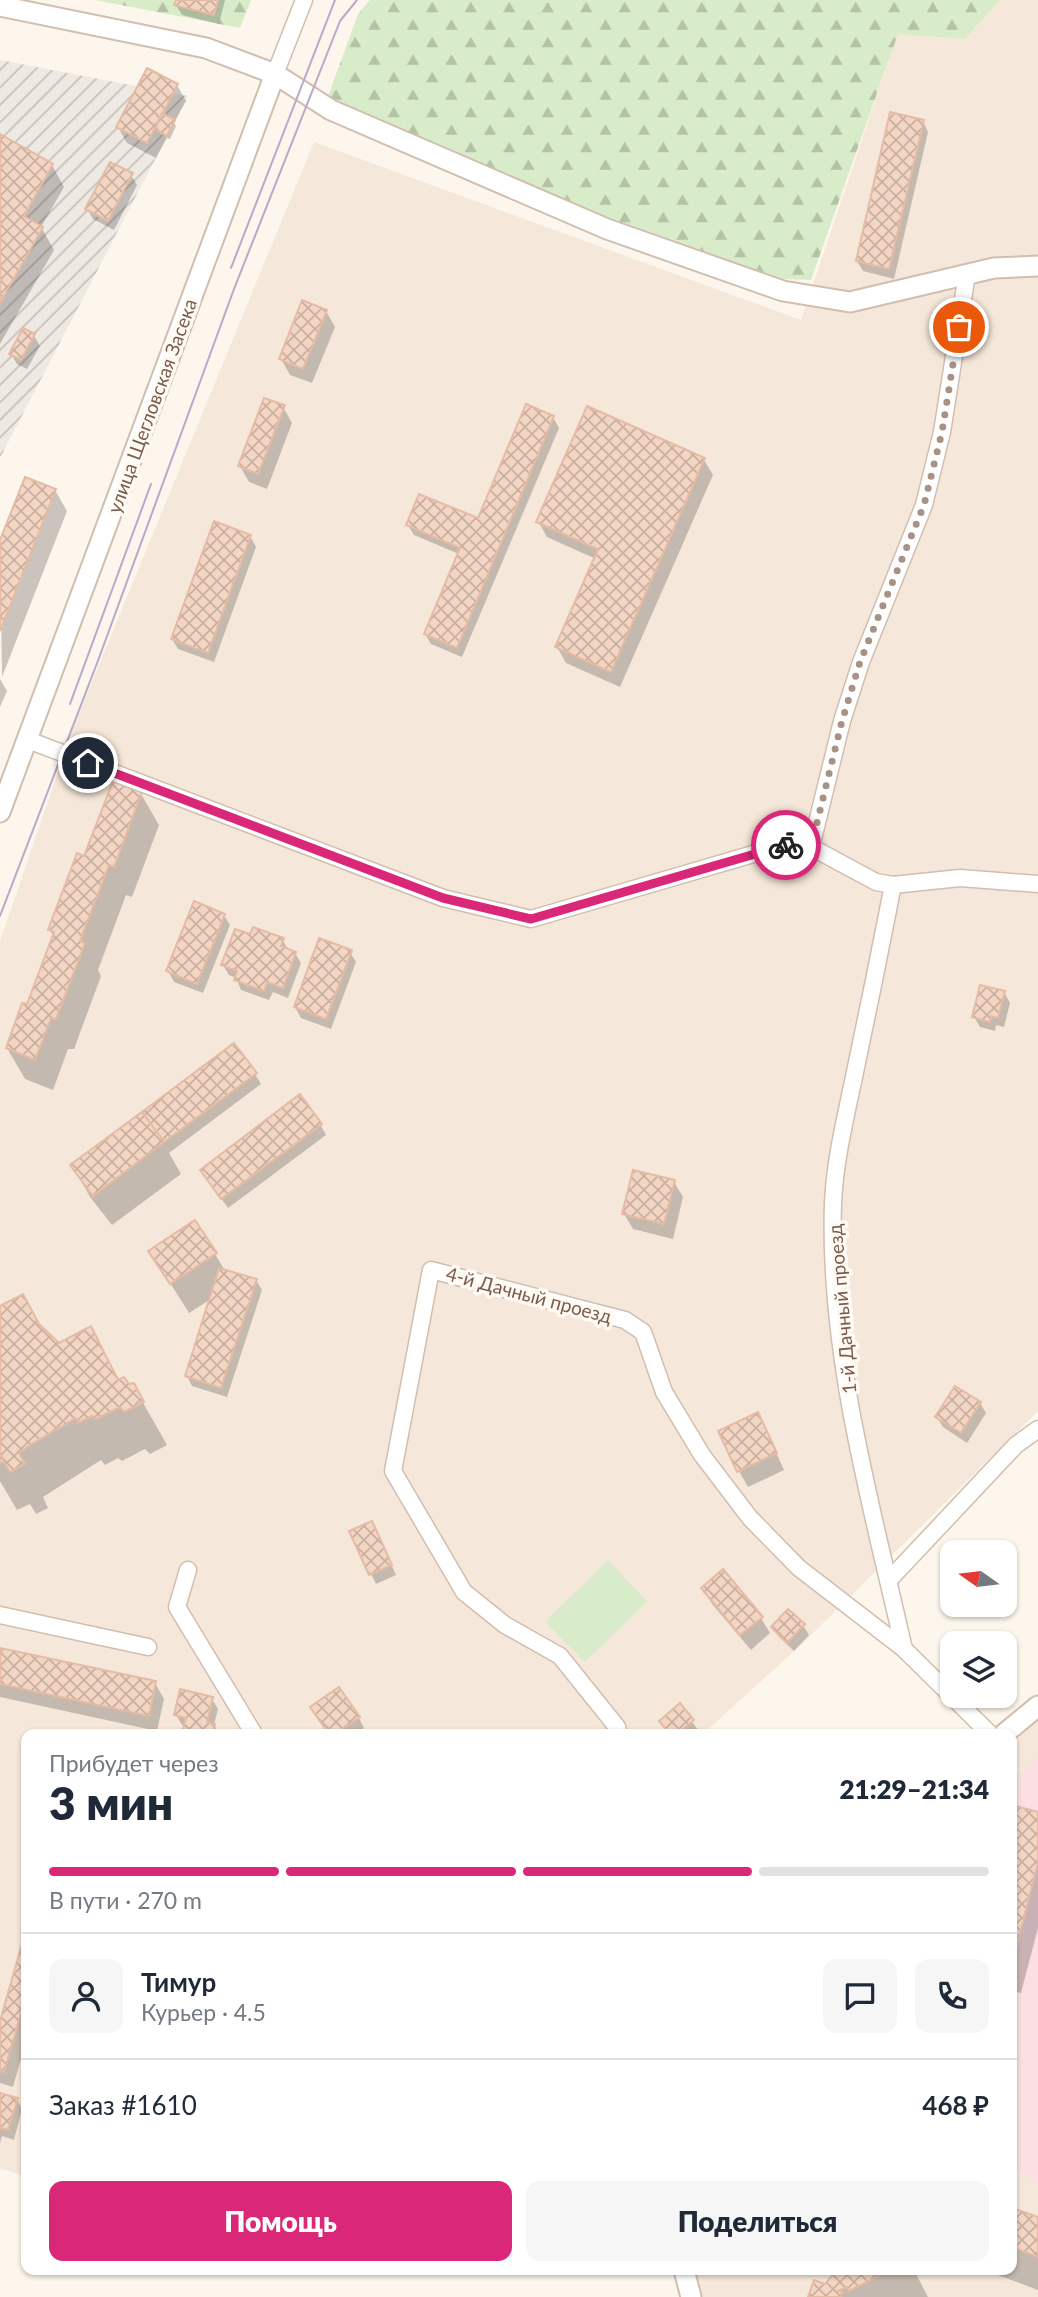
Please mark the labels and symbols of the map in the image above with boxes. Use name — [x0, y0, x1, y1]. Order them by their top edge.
street label: улица Щегловская Засека — [102, 295, 201, 516]
pin — [929, 297, 989, 357]
pin — [58, 733, 118, 793]
courier — [751, 810, 821, 880]
street label: 1-й Дачный проезд — [823, 1223, 860, 1395]
street label: 4-й Дачный проезд — [444, 1261, 615, 1328]
north arrow — [940, 1540, 1017, 1617]

